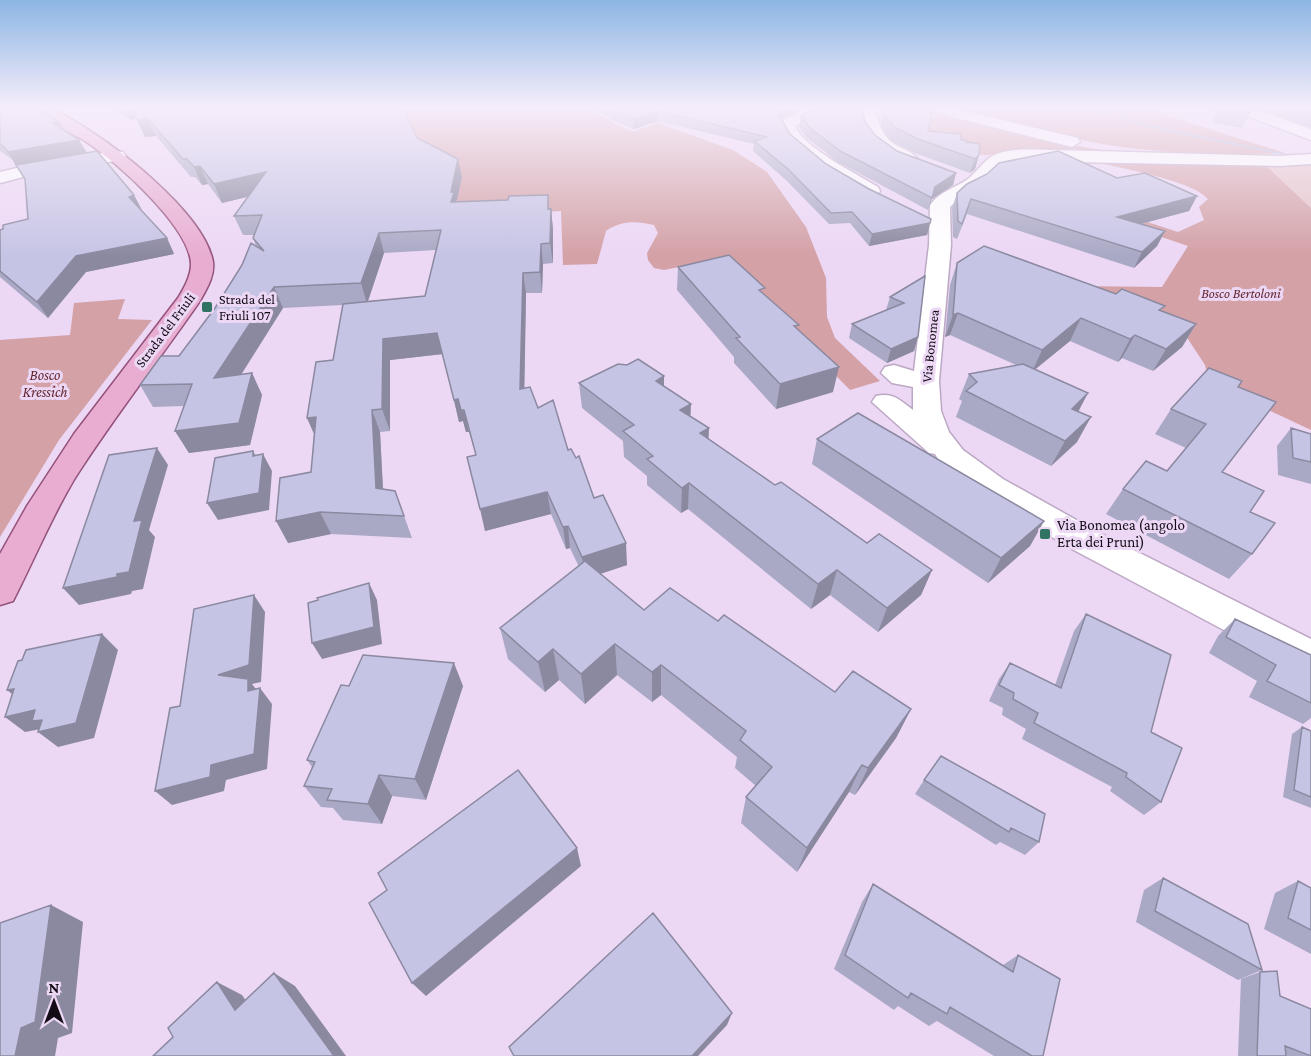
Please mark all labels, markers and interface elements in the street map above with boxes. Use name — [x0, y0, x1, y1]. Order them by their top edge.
park label: Bosco Bertoloni — [1201, 285, 1281, 301]
street label: Strada del Friuli — [132, 289, 198, 370]
place label: Strada del Friuli 107 — [219, 291, 275, 323]
marker: Strada del Friuli 107 — [200, 300, 214, 314]
street label: Via Bonomea — [918, 308, 942, 383]
park label: Bosco Kressich — [23, 367, 67, 400]
place label: Via Bonomea (angolo Erta dei Pruni) — [1057, 517, 1185, 551]
marker: Via Bonomea (angolo Erta dei Pruni) — [1038, 527, 1052, 541]
north arrow — [24, 972, 84, 1032]
text: N — [49, 979, 60, 996]

